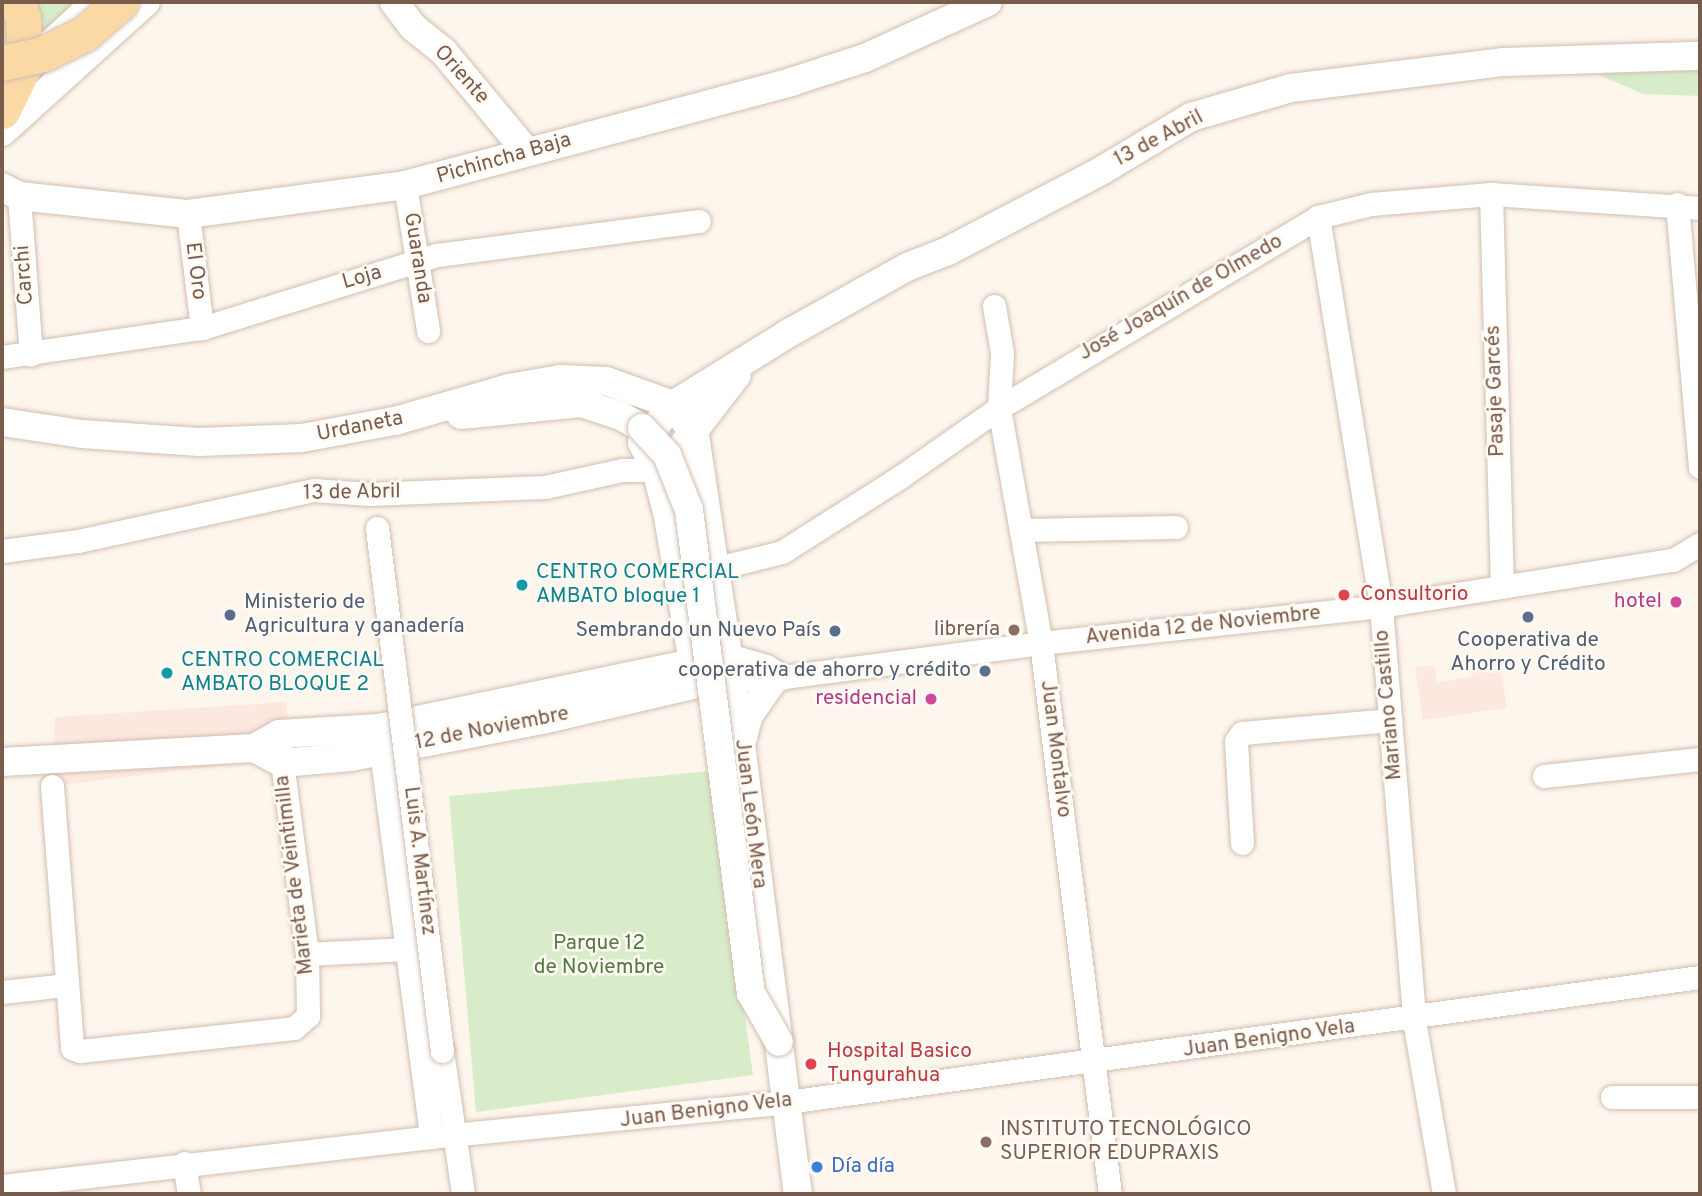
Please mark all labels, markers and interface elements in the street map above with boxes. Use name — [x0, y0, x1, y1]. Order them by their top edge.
street label: Oriente — [428, 40, 494, 110]
street label: 13 de Abril — [1110, 105, 1208, 173]
street label: Pichincha Baja — [434, 128, 574, 190]
street label: Guaranda — [397, 211, 437, 305]
street label: José Joaquín de Olmedo — [1074, 229, 1288, 367]
street label: El Oro — [179, 241, 211, 301]
street label: Carchi — [10, 244, 40, 306]
street label: Loja — [339, 260, 385, 296]
street label: Pasaje Garcés — [1481, 325, 1511, 457]
street label: Urdaneta — [315, 406, 405, 448]
street label: 13 de Abril — [303, 480, 401, 506]
place label: CENTRO COMERCIAL AMBATO bloque 1 — [536, 560, 739, 610]
marker: CENTRO COMERCIAL AMBATO bloque 1 — [514, 577, 530, 593]
place label: Consultorio — [1360, 582, 1469, 608]
marker: Consultorio — [1334, 585, 1354, 605]
place label: hotel — [1614, 589, 1662, 615]
place label: Ministerio de Agricultura y ganadería — [244, 590, 465, 640]
marker: hotel — [1668, 594, 1684, 610]
street label: Avenida 12 de Noviembre — [1084, 601, 1322, 651]
marker: Ministerio de Agricultura y ganadería — [222, 607, 238, 623]
marker: Cooperativa de Ahorro y Crédito — [1520, 609, 1536, 625]
place label: librería — [934, 617, 1000, 643]
place label: Sembrando un Nuevo País — [576, 618, 821, 644]
marker: librería — [1006, 622, 1022, 638]
marker: Sembrando un Nuevo País — [827, 623, 843, 639]
place label: Cooperativa de Ahorro y Crédito — [1450, 628, 1606, 678]
street label: Mariano Castillo — [1370, 629, 1408, 781]
place label: CENTRO COMERCIAL AMBATO BLOQUE 2 — [181, 648, 384, 698]
place label: cooperativa de ahorro y crédito — [678, 658, 971, 684]
marker: cooperativa de ahorro y crédito — [977, 663, 993, 679]
marker: CENTRO COMERCIAL AMBATO BLOQUE 2 — [159, 665, 175, 681]
street label: Juan Montalvo — [1034, 679, 1076, 819]
place label: residencial — [815, 686, 917, 712]
marker: residencial — [923, 691, 939, 707]
street label: 12 de Noviembre — [413, 702, 571, 756]
street label: Juan León Mera — [728, 738, 772, 890]
street label: Marieta de Veintimilla — [270, 773, 320, 977]
street label: Luis A. Martínez — [397, 785, 441, 937]
park label: Parque 12 de Noviembre — [534, 931, 664, 981]
street label: Juan Benigno Vela — [1181, 1014, 1357, 1064]
place label: Hospital Basico Tungurahua — [827, 1039, 972, 1089]
marker: Hospital Basico Tungurahua — [801, 1054, 821, 1074]
street label: Juan Benigno Vela — [618, 1088, 794, 1134]
place label: INSTITUTO TECNOLÓGICO SUPERIOR EDUPRAXIS — [1000, 1117, 1252, 1167]
marker: INSTITUTO TECNOLÓGICO SUPERIOR EDUPRAXIS — [978, 1134, 994, 1150]
place label: Día día — [831, 1154, 895, 1180]
marker: Día día — [809, 1159, 825, 1175]

